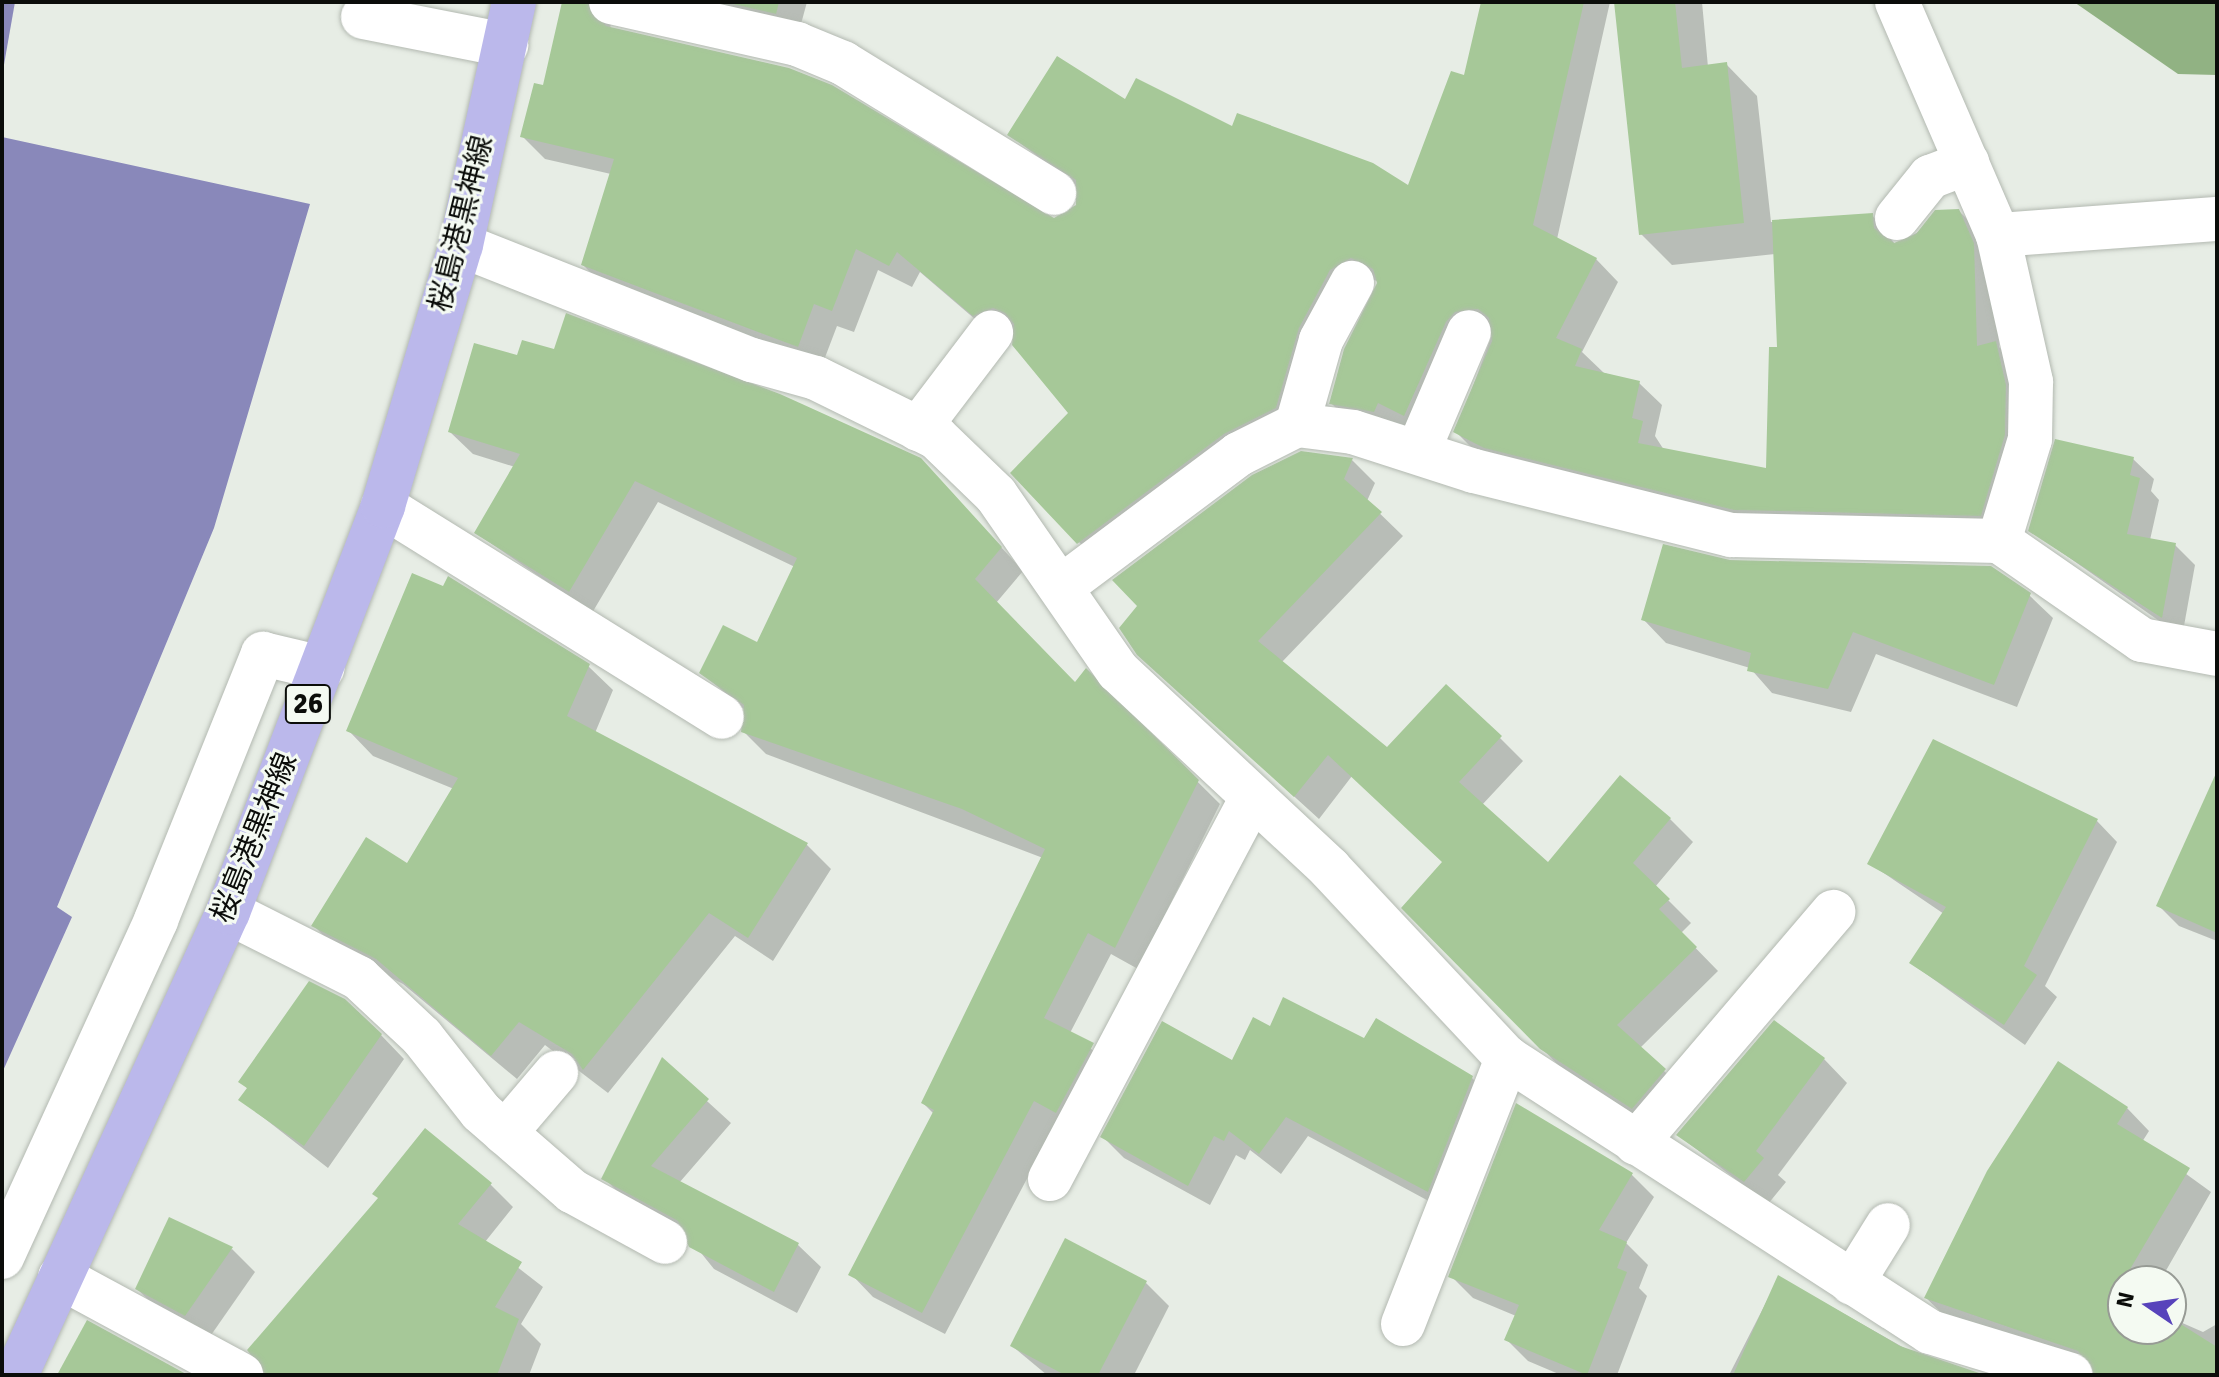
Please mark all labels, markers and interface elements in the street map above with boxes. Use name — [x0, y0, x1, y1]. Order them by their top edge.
street label: 桜島港黒神線 — [423, 132, 501, 316]
road number: 26 — [284, 680, 332, 728]
street label: 桜島港黒神線 — [205, 748, 305, 928]
north arrow — [2107, 1265, 2187, 1345]
text: N — [2110, 1289, 2140, 1310]

